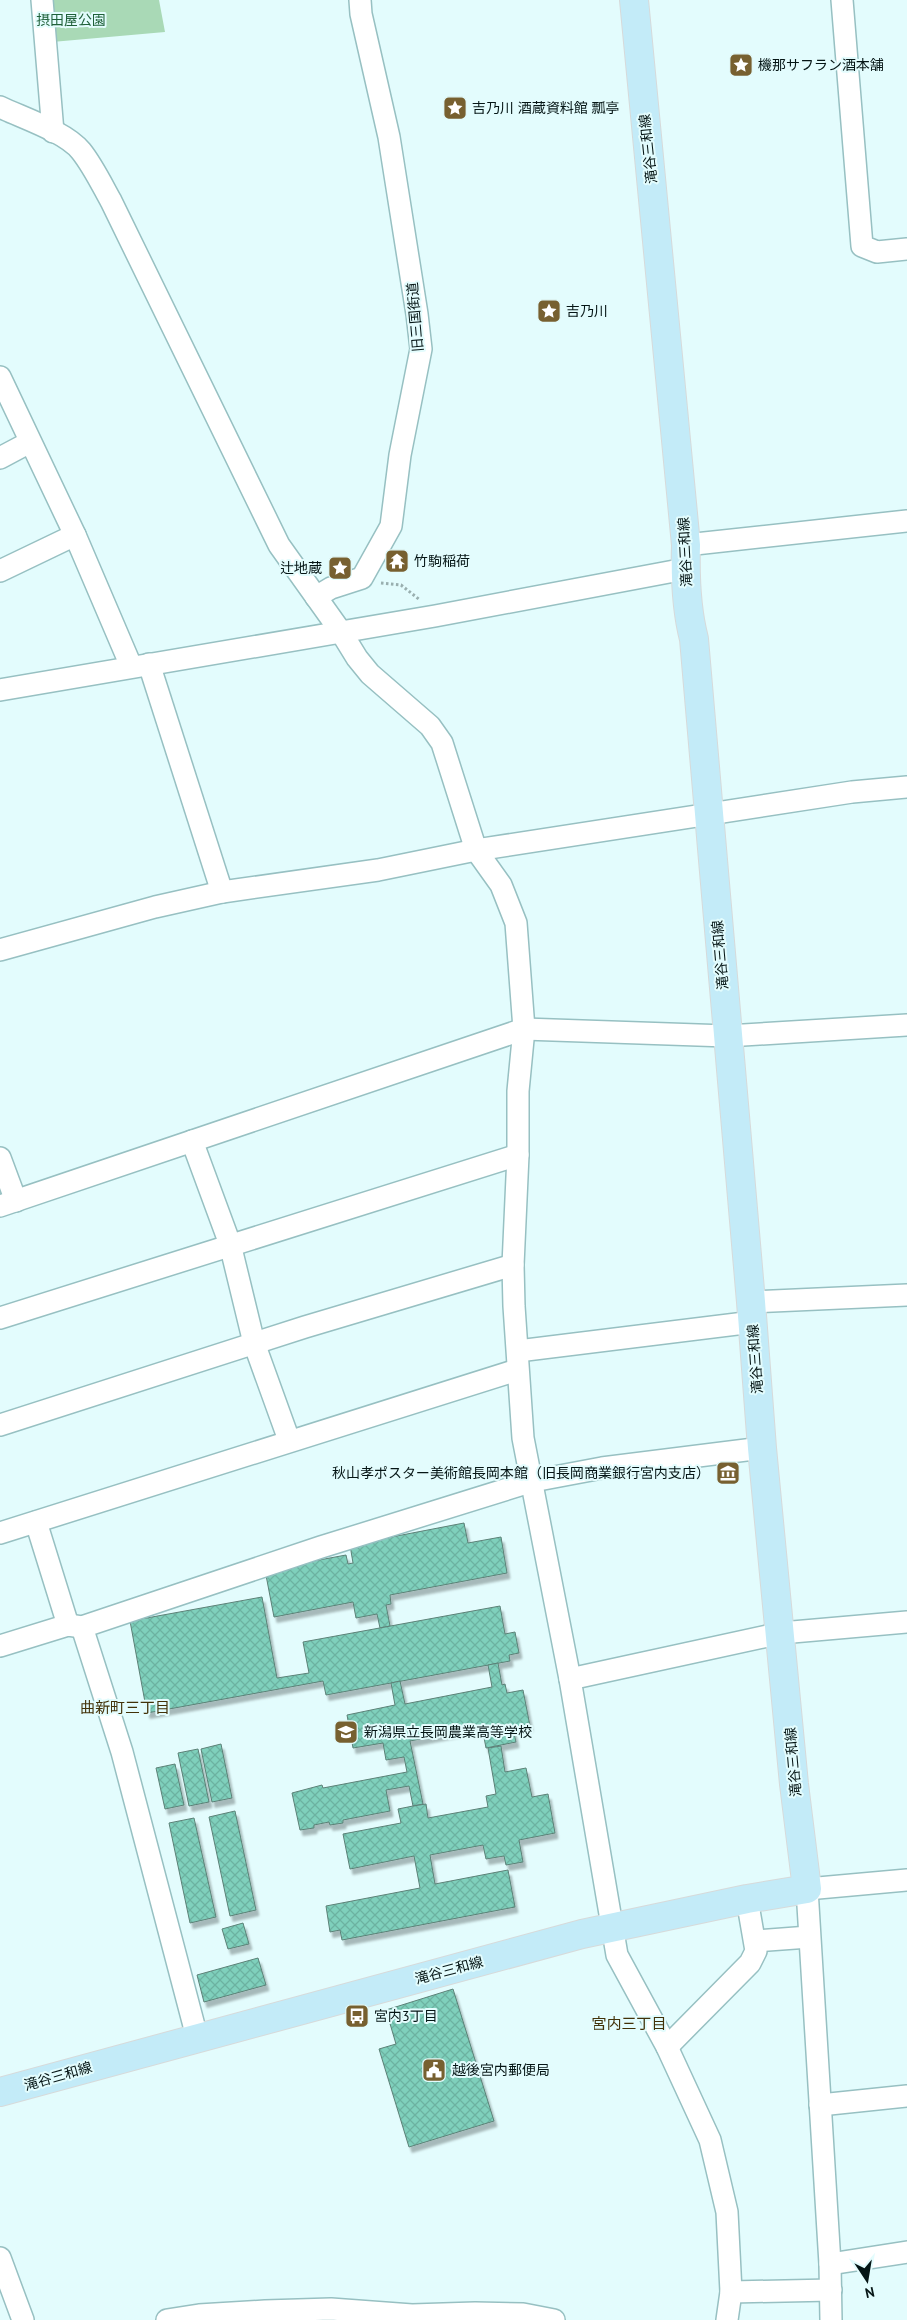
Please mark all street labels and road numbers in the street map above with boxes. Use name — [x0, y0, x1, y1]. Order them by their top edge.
street label: 滝谷三和線 — [635, 113, 661, 185]
street label: 旧三国街道 — [403, 281, 427, 353]
street label: 滝谷三和線 — [674, 517, 696, 587]
street label: 滝谷三和線 — [708, 919, 732, 991]
street label: 滝谷三和線 — [744, 1323, 766, 1395]
street label: 滝谷三和線 — [781, 1726, 805, 1798]
street label: 滝谷三和線 — [413, 1952, 485, 1988]
street label: 滝谷三和線 — [22, 2058, 94, 2094]

